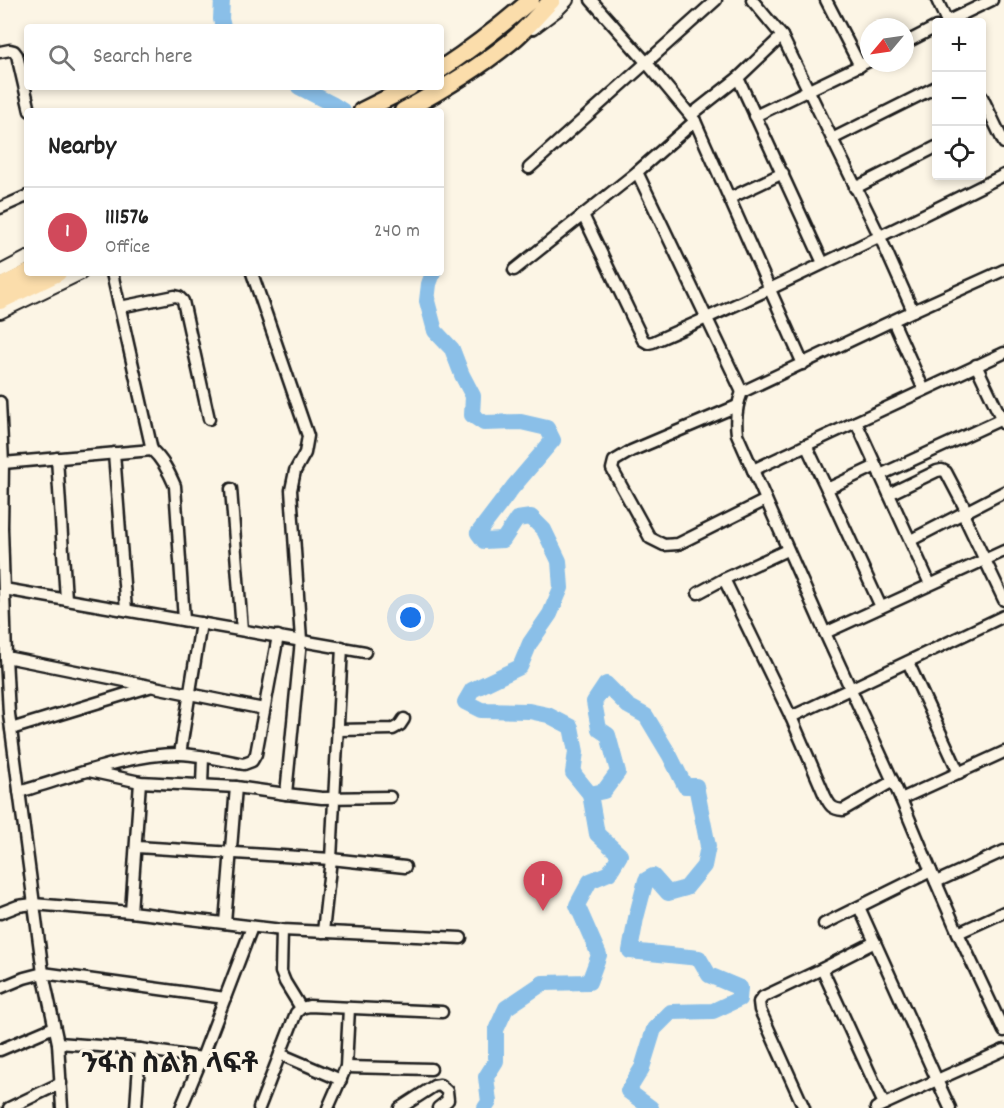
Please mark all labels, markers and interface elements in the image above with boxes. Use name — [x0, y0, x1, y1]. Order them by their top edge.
north arrow — [860, 18, 914, 72]
map controls — [932, 18, 986, 180]
button: + — [932, 18, 986, 72]
search box — [24, 24, 444, 90]
icon: search — [45, 41, 78, 74]
text: Search here — [93, 42, 192, 73]
button: − — [932, 72, 986, 126]
button: locate — [932, 126, 986, 180]
text: Nearby — [48, 129, 116, 166]
text: 111576 — [105, 203, 149, 234]
text: 1 — [65, 218, 70, 246]
text: 240 m — [374, 218, 420, 246]
text: Office — [105, 234, 150, 262]
your location — [396, 603, 425, 632]
pin: 1 — [524, 862, 562, 911]
district label: ንፋስ ስልክ ላፍቶ — [82, 1047, 258, 1087]

